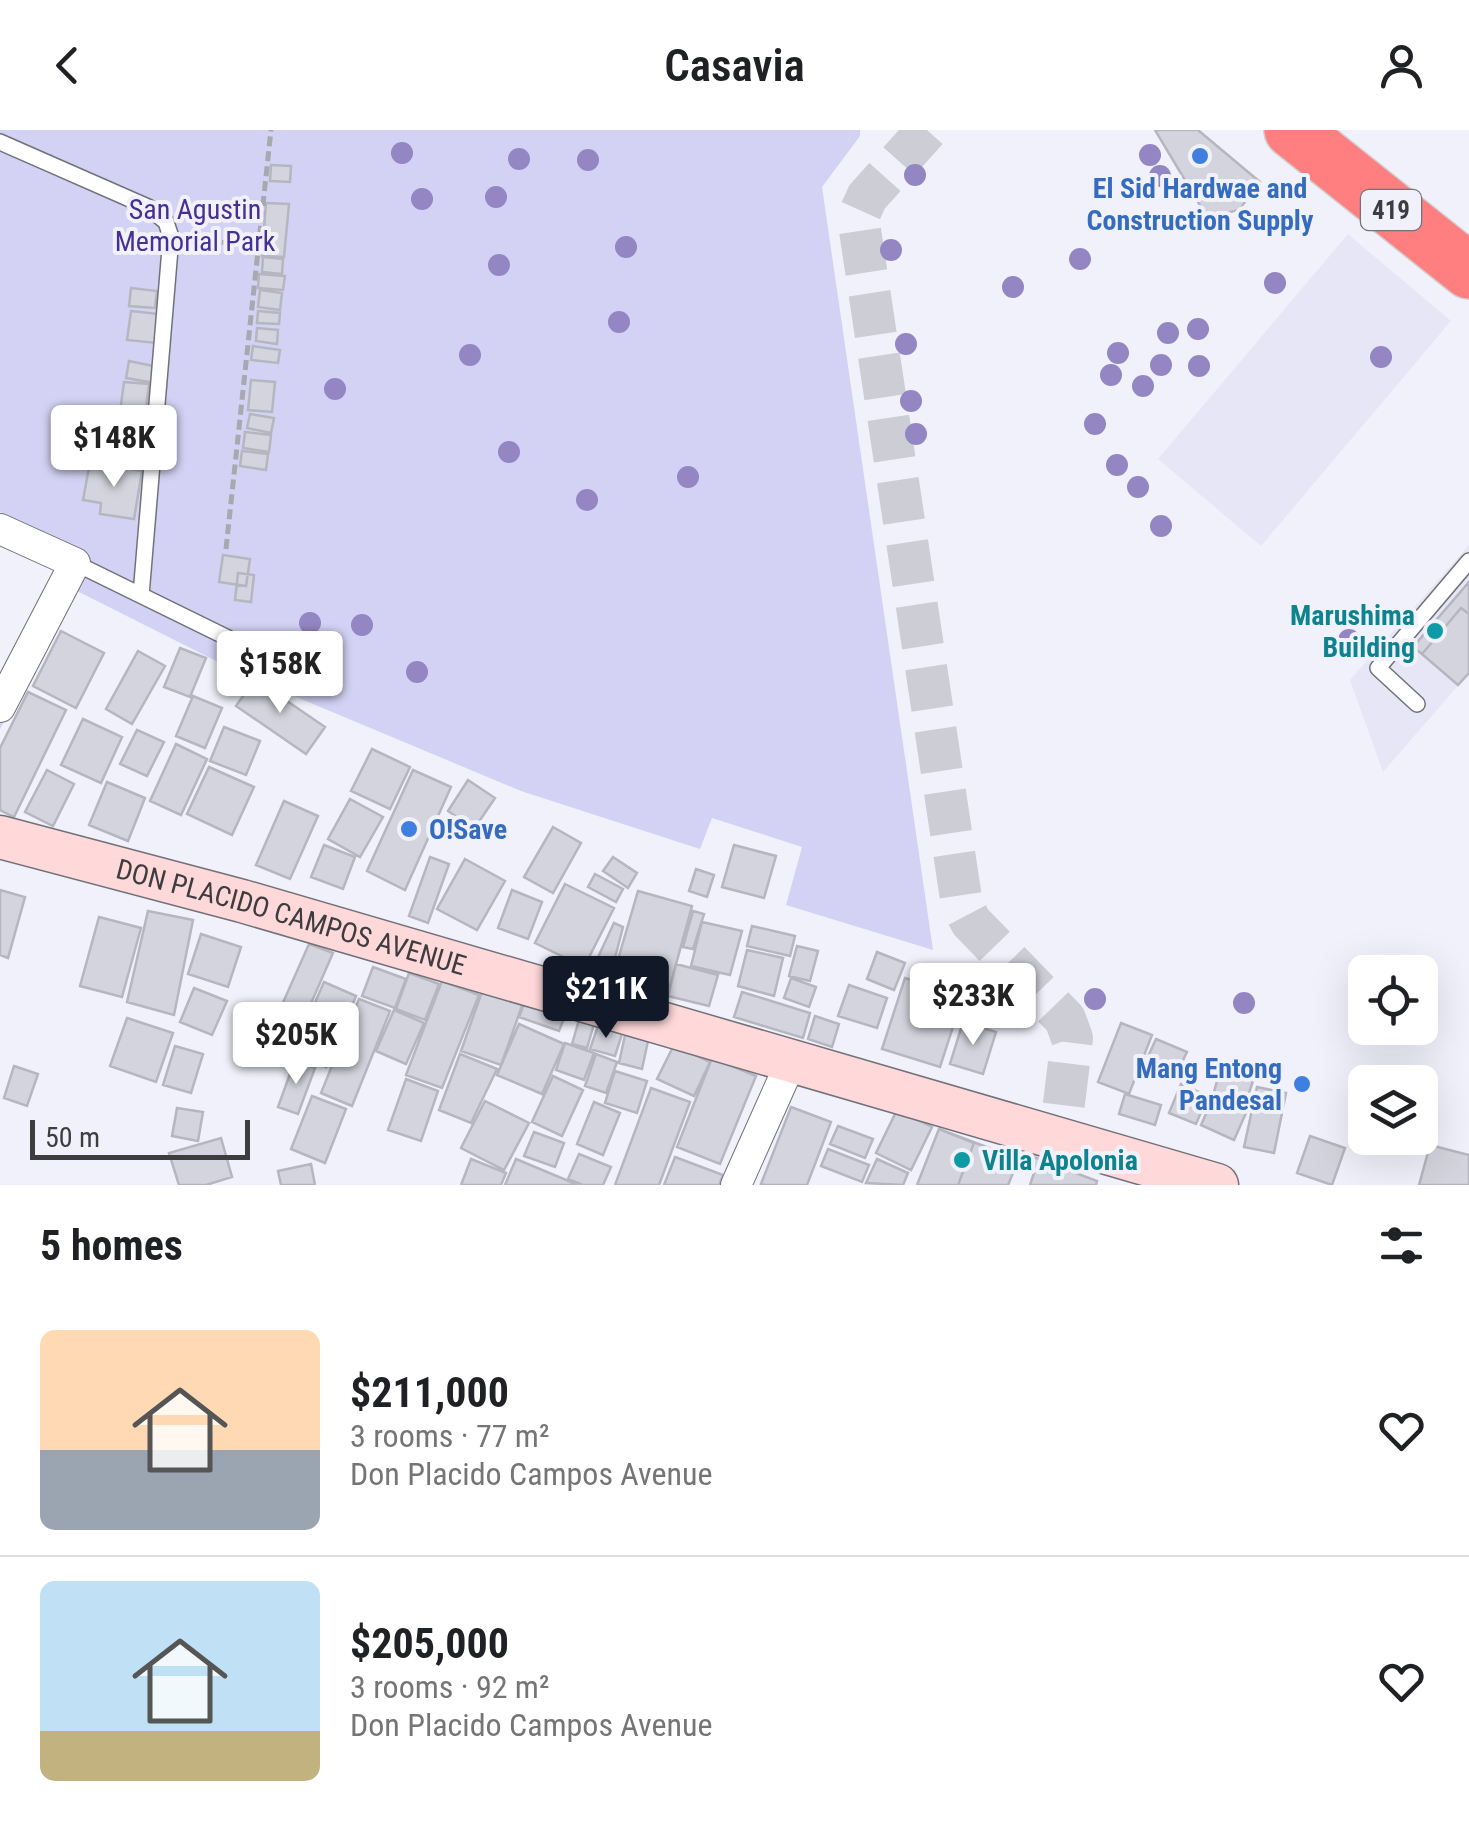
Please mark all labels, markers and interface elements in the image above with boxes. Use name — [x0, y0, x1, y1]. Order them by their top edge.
icon: back — [40, 38, 95, 93]
icon: person — [1374, 38, 1429, 93]
text: Casavia — [664, 39, 805, 92]
marker: El Sid Hardwae and Construction Supply — [1189, 145, 1211, 167]
place label: El Sid Hardwae and Construction Supply — [1087, 172, 1314, 237]
road number: 419 — [1361, 190, 1421, 230]
park label: San Agustin Memorial Park — [115, 193, 276, 258]
pin: $148K — [44, 405, 184, 490]
text: $148K — [73, 418, 155, 456]
place label: Marushima Building — [1290, 599, 1415, 664]
marker: Marushima Building — [1424, 620, 1446, 642]
pin: $158K — [210, 631, 350, 716]
text: $158K — [239, 644, 321, 682]
place label: O!Save — [429, 813, 507, 846]
marker: O!Save — [398, 818, 420, 840]
street label: DON PLACIDO CAMPOS AVENUE — [113, 852, 470, 982]
map controls — [1348, 955, 1438, 1155]
button: locate — [1348, 955, 1438, 1045]
pin: $211K — [536, 956, 676, 1041]
pin: $233K — [903, 963, 1043, 1048]
text: $211K — [565, 969, 647, 1007]
text: $233K — [932, 976, 1014, 1014]
pin: $205K — [226, 1002, 366, 1087]
text: $205K — [255, 1015, 337, 1053]
place label: Mang Entong Pandesal — [1136, 1052, 1282, 1117]
button: layers — [1348, 1065, 1438, 1155]
marker: Mang Entong Pandesal — [1291, 1073, 1313, 1095]
scale bar — [30, 1115, 250, 1160]
text: 50 m — [45, 1121, 100, 1154]
place label: Villa Apolonia — [982, 1144, 1138, 1177]
marker: Villa Apolonia — [951, 1149, 973, 1171]
icon: filters — [1374, 1218, 1429, 1273]
text: 5 homes — [40, 1221, 183, 1270]
text: $211,000 — [350, 1368, 509, 1417]
icon: home — [120, 1370, 240, 1490]
icon: heart — [1374, 1403, 1429, 1458]
text: 3 rooms · 77 m² — [350, 1417, 549, 1455]
text: Don Placido Campos Avenue — [350, 1455, 712, 1493]
text: $205,000 — [350, 1619, 509, 1668]
icon: home — [120, 1621, 240, 1741]
icon: heart — [1374, 1654, 1429, 1709]
text: 3 rooms · 92 m² — [350, 1668, 549, 1706]
text: Don Placido Campos Avenue — [350, 1706, 712, 1744]

